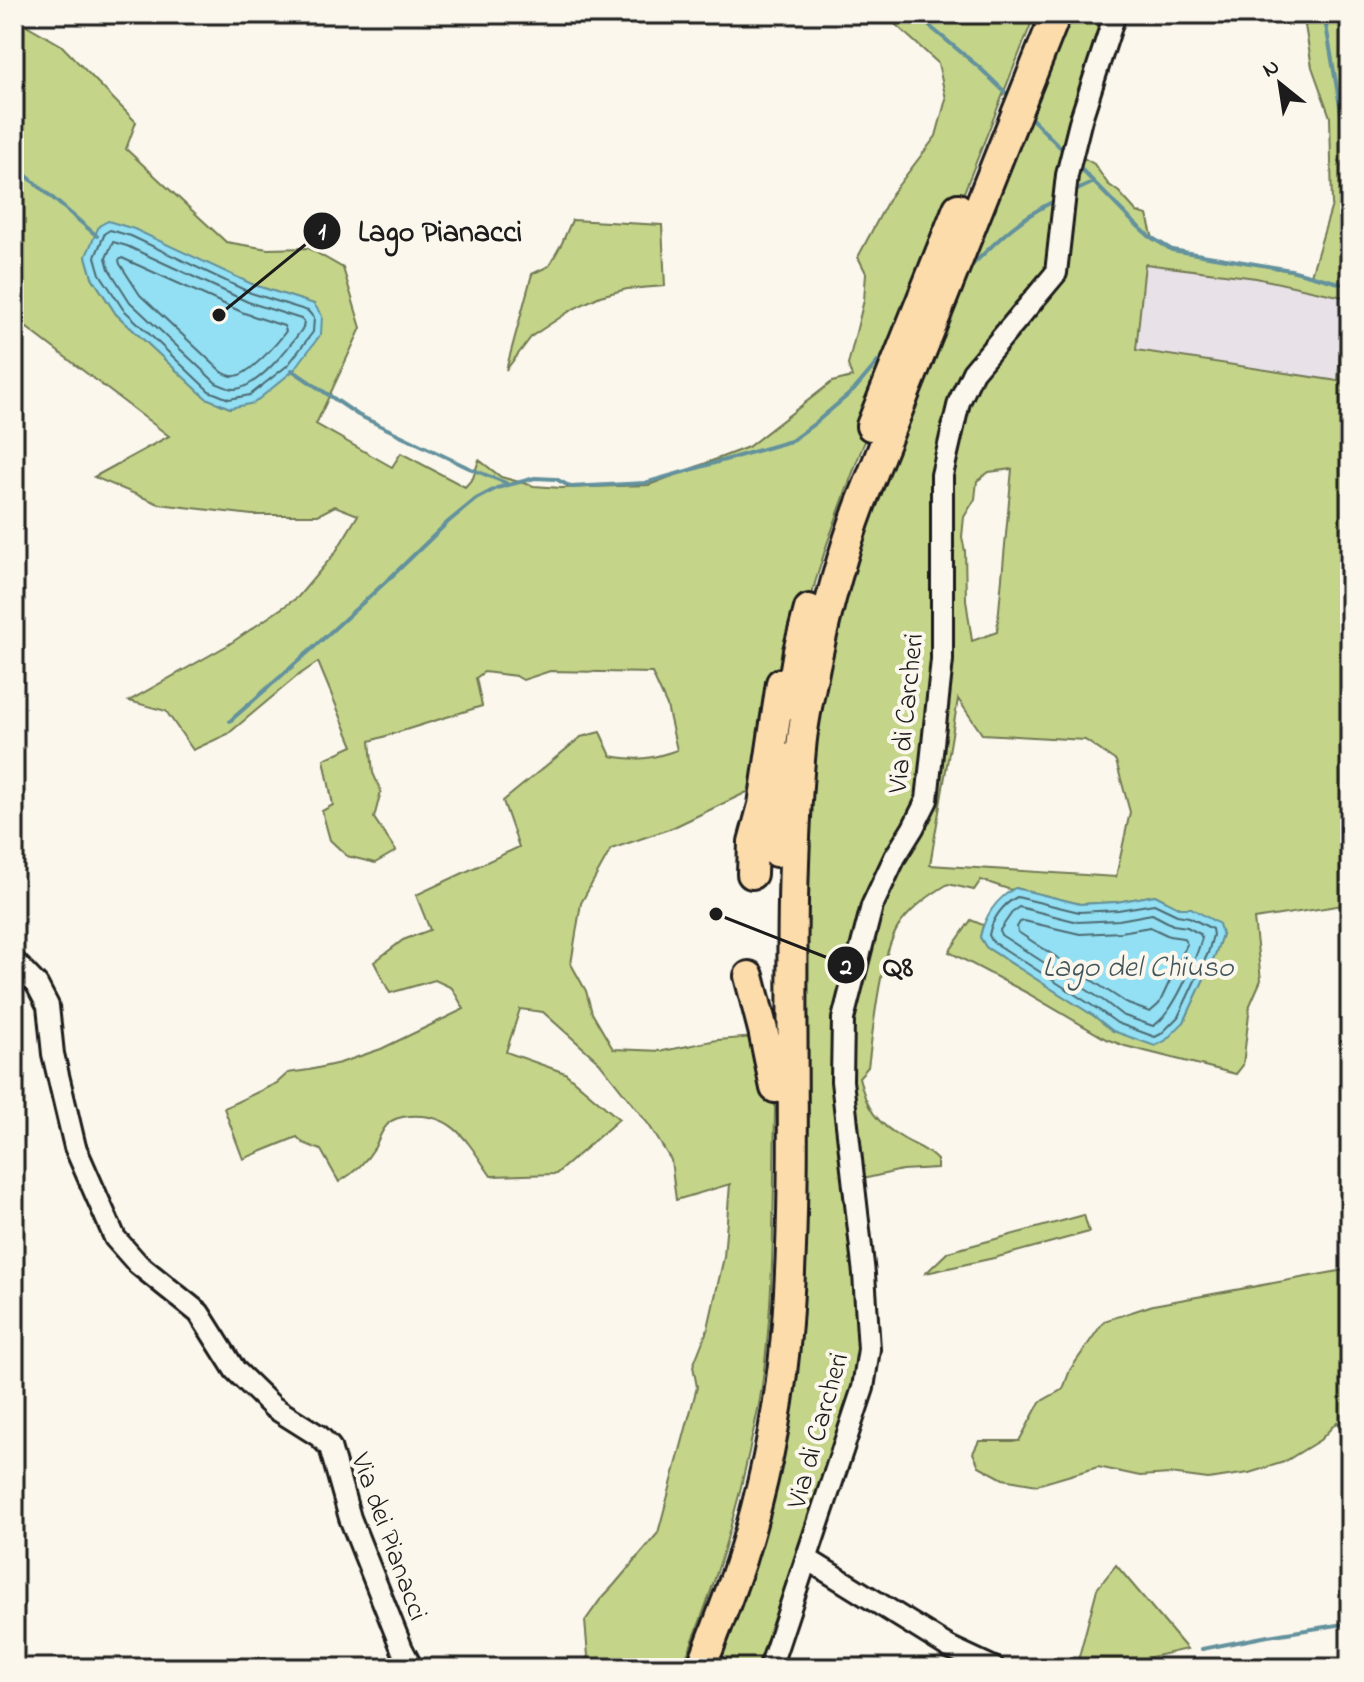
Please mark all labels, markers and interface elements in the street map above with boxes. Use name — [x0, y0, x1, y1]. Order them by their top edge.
north arrow — [1240, 44, 1320, 124]
text: N — [1257, 52, 1286, 87]
callout: Lago Pianacci — [302, 204, 538, 258]
text: Lago Pianacci — [358, 212, 522, 257]
text: 1 — [318, 216, 326, 251]
street label: Via di Carcheri — [879, 631, 936, 796]
callout: Q8 — [826, 938, 929, 992]
text: Q8 — [883, 947, 913, 991]
water label: Lago del Chiuso — [1043, 947, 1235, 991]
text: 2 — [839, 951, 852, 986]
street label: Via di Carcheri — [777, 1348, 861, 1515]
street label: Via dei Pianacci — [338, 1447, 437, 1627]

